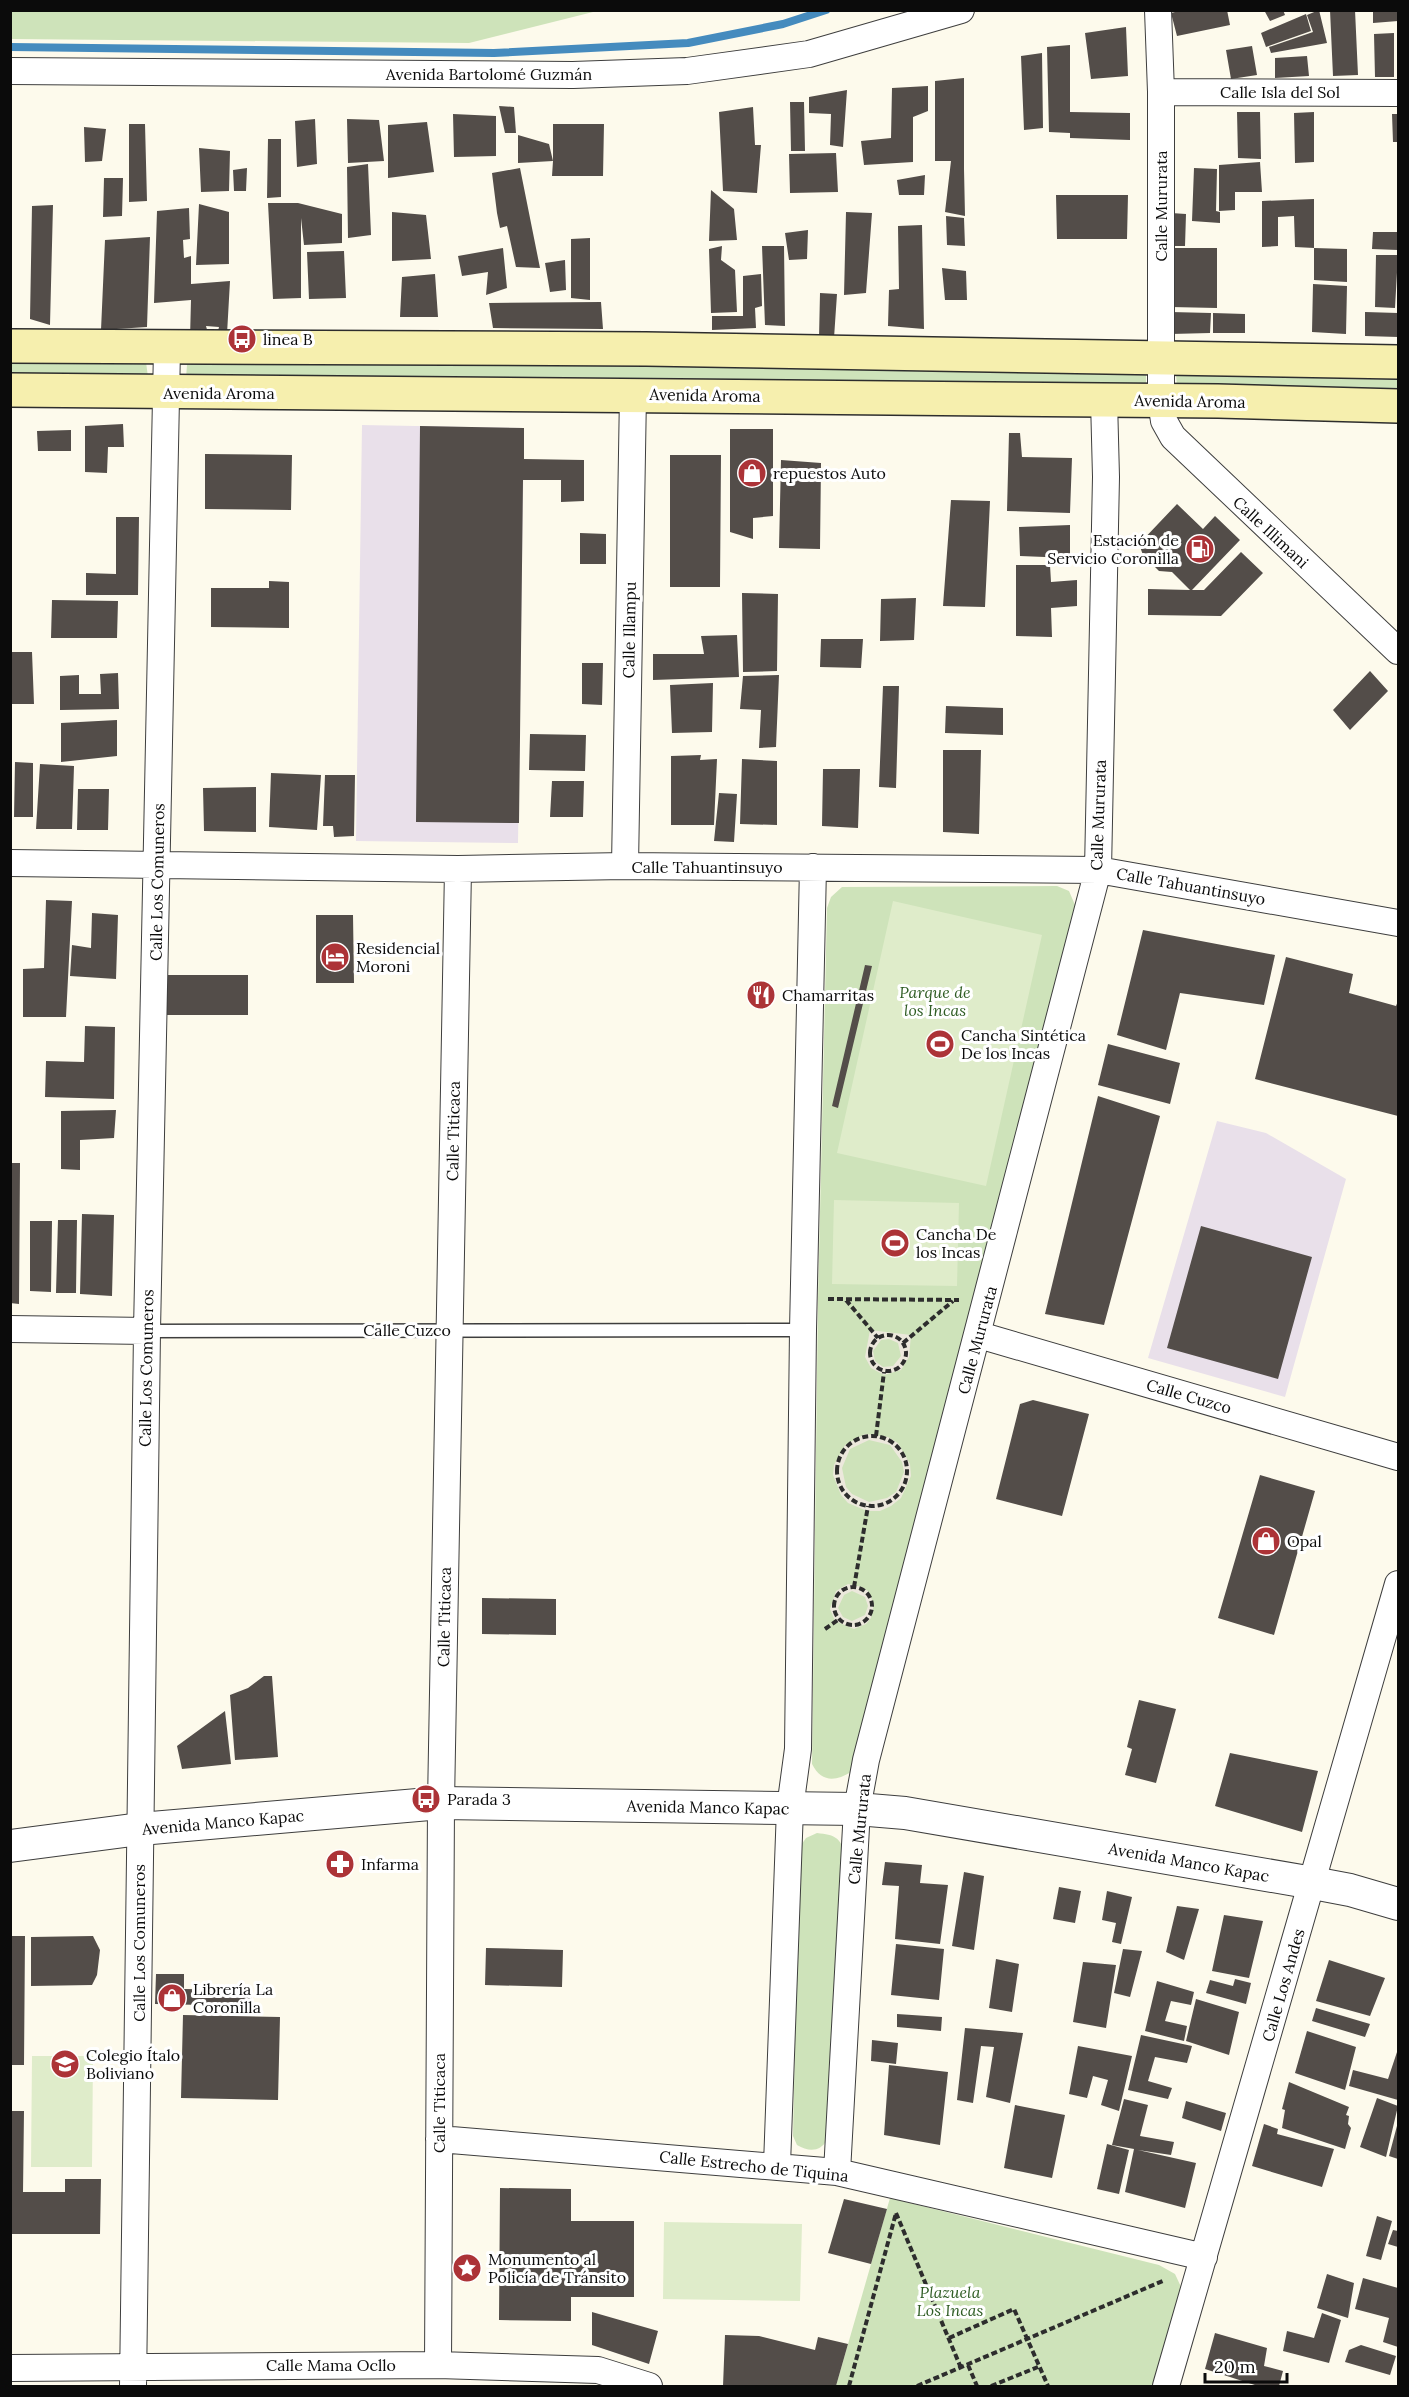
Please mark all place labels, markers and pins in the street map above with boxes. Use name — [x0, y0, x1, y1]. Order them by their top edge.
bus stop icon: linea B — [226, 323, 258, 355]
place label: linea B — [263, 329, 313, 349]
shop icon: repuestos Auto — [736, 457, 768, 489]
place label: repuestos Auto — [773, 463, 886, 483]
place label: Estación de Servicio Coronilla — [1047, 530, 1179, 568]
fuel station icon: Estación de Servicio Coronilla — [1184, 533, 1216, 565]
place label: Residencial Moroni — [356, 938, 440, 976]
hotel icon: Residencial Moroni — [319, 941, 351, 973]
restaurant icon: Chamarritas — [745, 979, 777, 1011]
place label: Chamarritas — [782, 985, 874, 1005]
place label: Cancha Sintética De los Incas — [961, 1025, 1086, 1063]
sports icon: Cancha Sintética De los Incas — [924, 1028, 956, 1060]
place label: Cancha De los Incas — [916, 1224, 997, 1262]
sports icon: Cancha De los Incas — [879, 1227, 911, 1259]
shop icon: Opal — [1250, 1525, 1282, 1557]
place label: Opal — [1287, 1531, 1322, 1551]
bus stop icon: Parada 3 — [410, 1783, 442, 1815]
place label: Parada 3 — [447, 1789, 511, 1809]
pharmacy icon: Infarma — [324, 1848, 356, 1880]
place label: Infarma — [361, 1854, 419, 1874]
place label: Librería La Coronilla — [193, 1979, 273, 2017]
shop icon: Librería La Coronilla — [156, 1982, 188, 2014]
place label: Colegio Ítalo Boliviano — [86, 2045, 180, 2083]
school or university icon: Colegio Ítalo Boliviano — [49, 2048, 81, 2080]
place label: Monumento al Policía de Tránsito — [488, 2249, 626, 2287]
place icon: Monumento al Policía de Tránsito — [451, 2252, 483, 2284]

